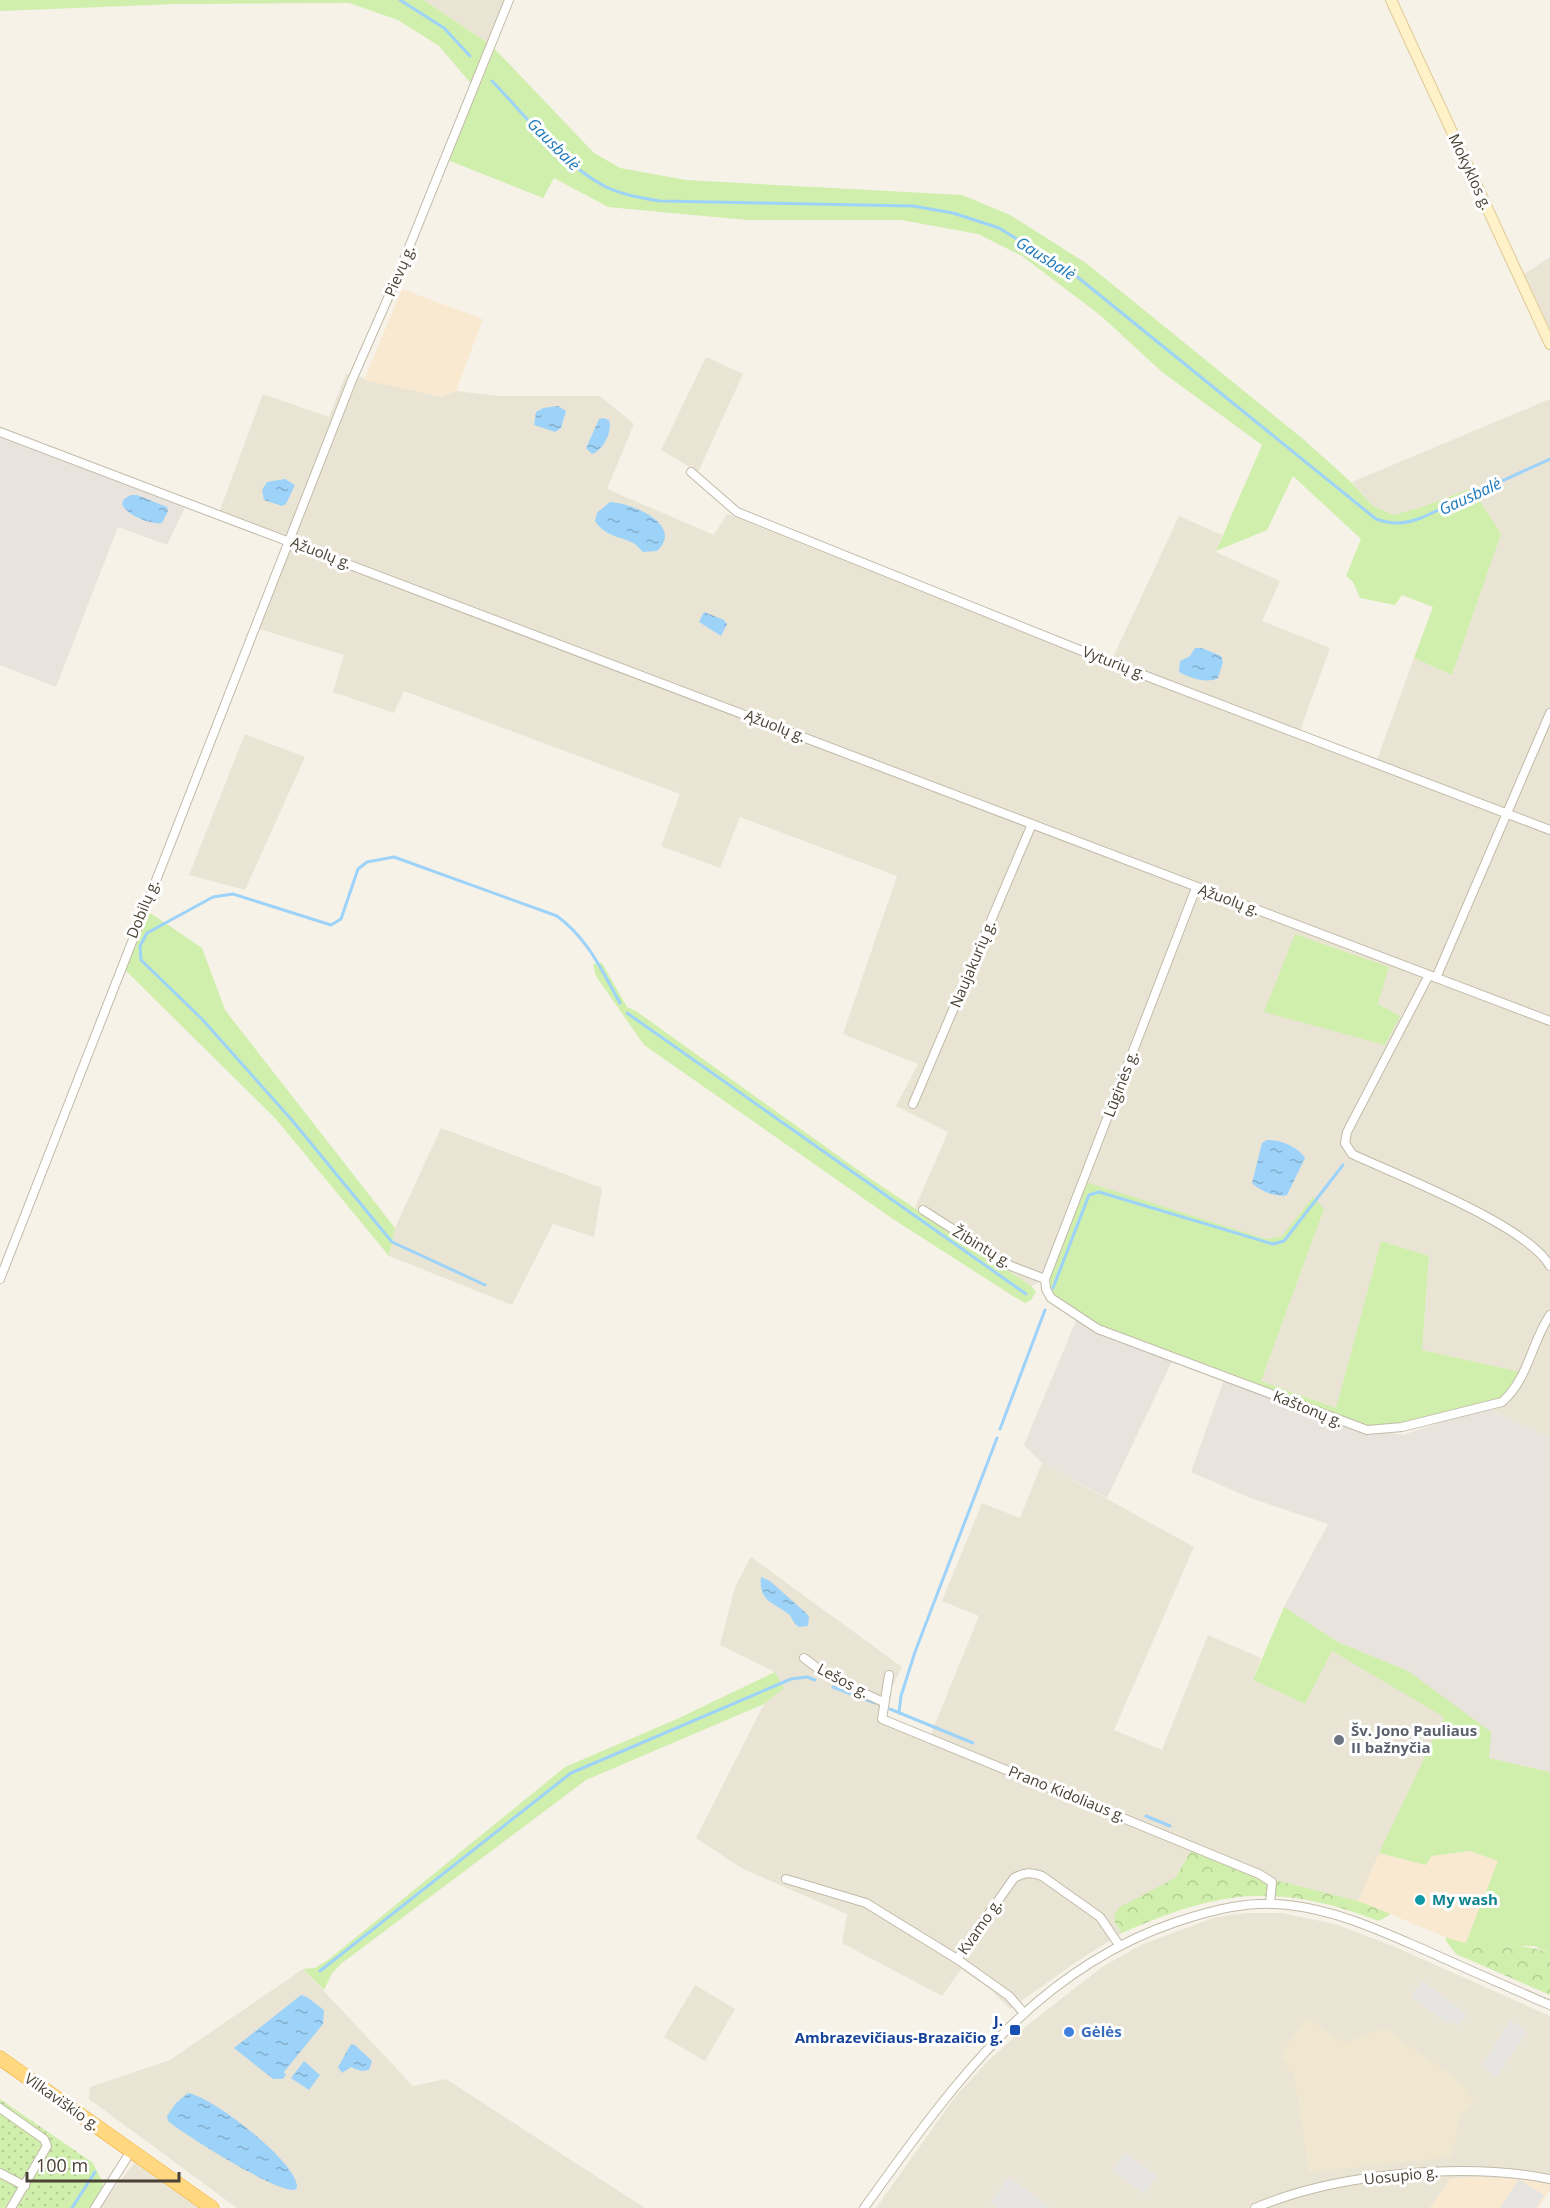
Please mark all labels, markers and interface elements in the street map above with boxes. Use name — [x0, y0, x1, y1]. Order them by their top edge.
water label: Gausbalė — [523, 113, 585, 175]
street label: Mokyklos g. — [1445, 130, 1497, 213]
water label: Gausbalė — [1012, 231, 1080, 285]
street label: Pievų g. — [379, 242, 419, 299]
water label: Gausbalė — [1435, 472, 1505, 520]
street label: Ąžuolų g. — [288, 531, 355, 573]
street label: Vyturių g. — [1080, 641, 1149, 683]
street label: Ąžuolų g. — [742, 704, 809, 746]
street label: Dobilų g. — [121, 876, 163, 941]
street label: Ąžuolų g. — [1196, 879, 1263, 919]
street label: Naujakurių g. — [945, 917, 999, 1010]
street label: Lūginės g. — [1098, 1048, 1142, 1120]
street label: Žibintų g. — [949, 1221, 1016, 1271]
street label: Kaštonų g. — [1271, 1385, 1346, 1431]
street label: Lešos g. — [814, 1658, 873, 1702]
place label: Šv. Jono Pauliaus II bažnyčia — [1351, 1720, 1477, 1757]
marker: Šv. Jono Pauliaus II bažnyčia — [1332, 1733, 1346, 1747]
street label: Prano Kidoliaus g. — [1006, 1760, 1129, 1826]
place label: My wash — [1432, 1889, 1498, 1909]
marker: My wash — [1413, 1893, 1427, 1907]
street label: Kvamo g. — [953, 1895, 1006, 1958]
place label: J. Ambrazevičiaus-Brazaičio g. — [795, 2010, 1003, 2047]
place label: Gėlės — [1081, 2021, 1122, 2041]
marker: J. Ambrazevičiaus-Brazaičio g. — [1008, 2023, 1022, 2037]
marker: Gėlės — [1062, 2025, 1076, 2039]
street label: Vilkaviškio g. — [21, 2068, 104, 2135]
scale bar — [27, 2145, 178, 2183]
text: 100 m — [36, 2153, 88, 2177]
street label: Uosupio g. — [1363, 2161, 1439, 2189]

